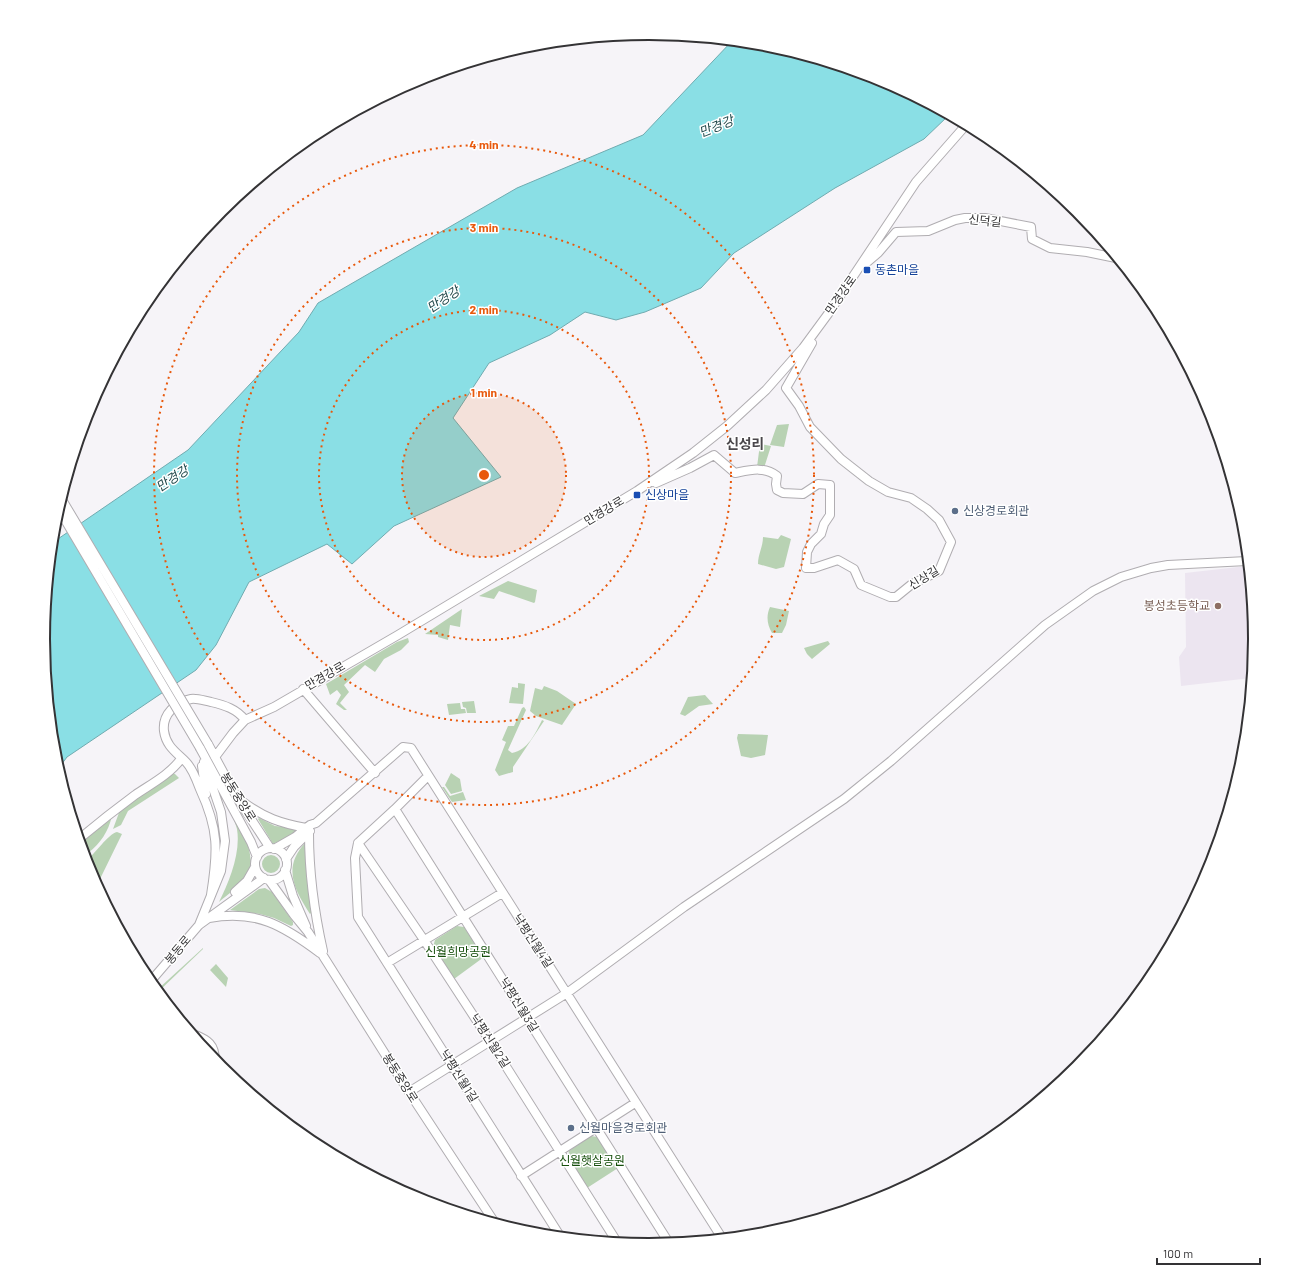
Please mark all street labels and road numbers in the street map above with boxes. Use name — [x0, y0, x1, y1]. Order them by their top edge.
street label: 신덕길 — [968, 211, 1002, 229]
street label: 만경강로 — [822, 272, 859, 317]
street label: 만경강로 — [581, 493, 626, 528]
street label: 신상길 — [906, 562, 941, 592]
street label: 만경강로 — [302, 658, 347, 692]
street label: 봉동중앙로 — [218, 769, 259, 824]
street label: 낙평신월4길 — [511, 911, 557, 970]
street label: 봉동로 — [161, 932, 193, 967]
street label: 낙평신월3길 — [498, 975, 542, 1034]
street label: 낙평신월2길 — [468, 1011, 513, 1070]
street label: 낙평신월1길 — [438, 1047, 482, 1104]
street label: 봉동중앙로 — [380, 1050, 421, 1105]

